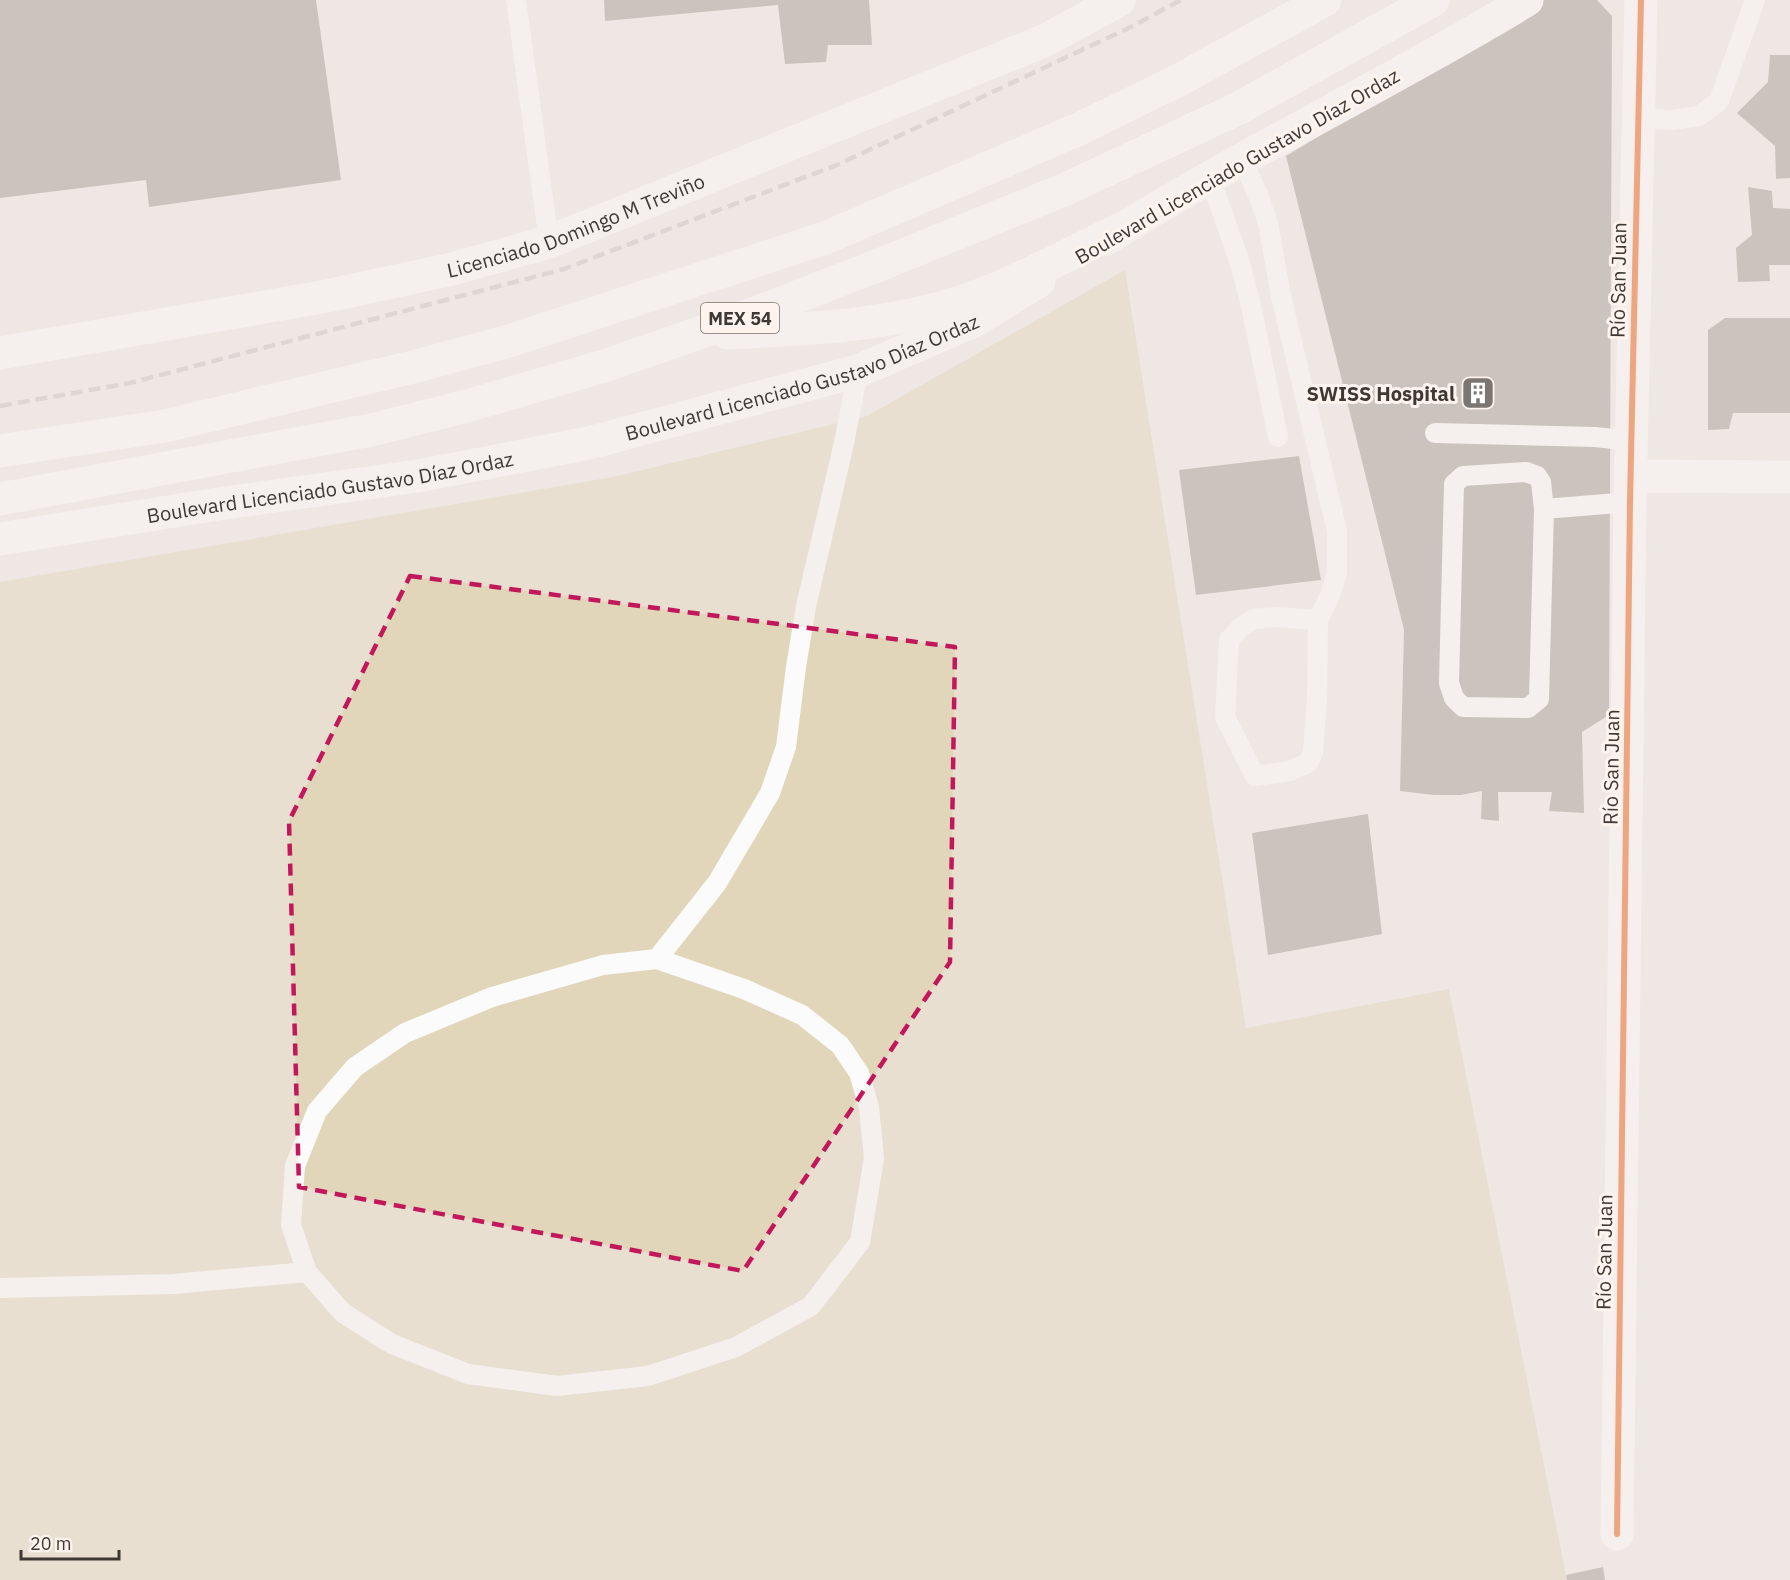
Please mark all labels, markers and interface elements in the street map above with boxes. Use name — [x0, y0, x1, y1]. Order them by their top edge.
street label: Boulevard Licenciado Gustavo Díaz Ordaz — [1070, 62, 1404, 270]
street label: Licenciado Domingo M Treviño — [444, 167, 709, 283]
street label: Río San Juan — [1603, 222, 1633, 338]
road number: MEX 54 — [701, 303, 779, 333]
street label: Boulevard Licenciado Gustavo Díaz Ordaz — [622, 307, 983, 446]
building icon: SWISS Hospital — [1460, 375, 1496, 411]
place label: SWISS Hospital — [1307, 380, 1455, 407]
street label: Boulevard Licenciado Gustavo Díaz Ordaz — [145, 444, 515, 529]
street label: Río San Juan — [1596, 709, 1626, 825]
street label: Río San Juan — [1589, 1194, 1619, 1310]
scale bar — [21, 1523, 118, 1561]
text: 20 m — [30, 1532, 72, 1555]

